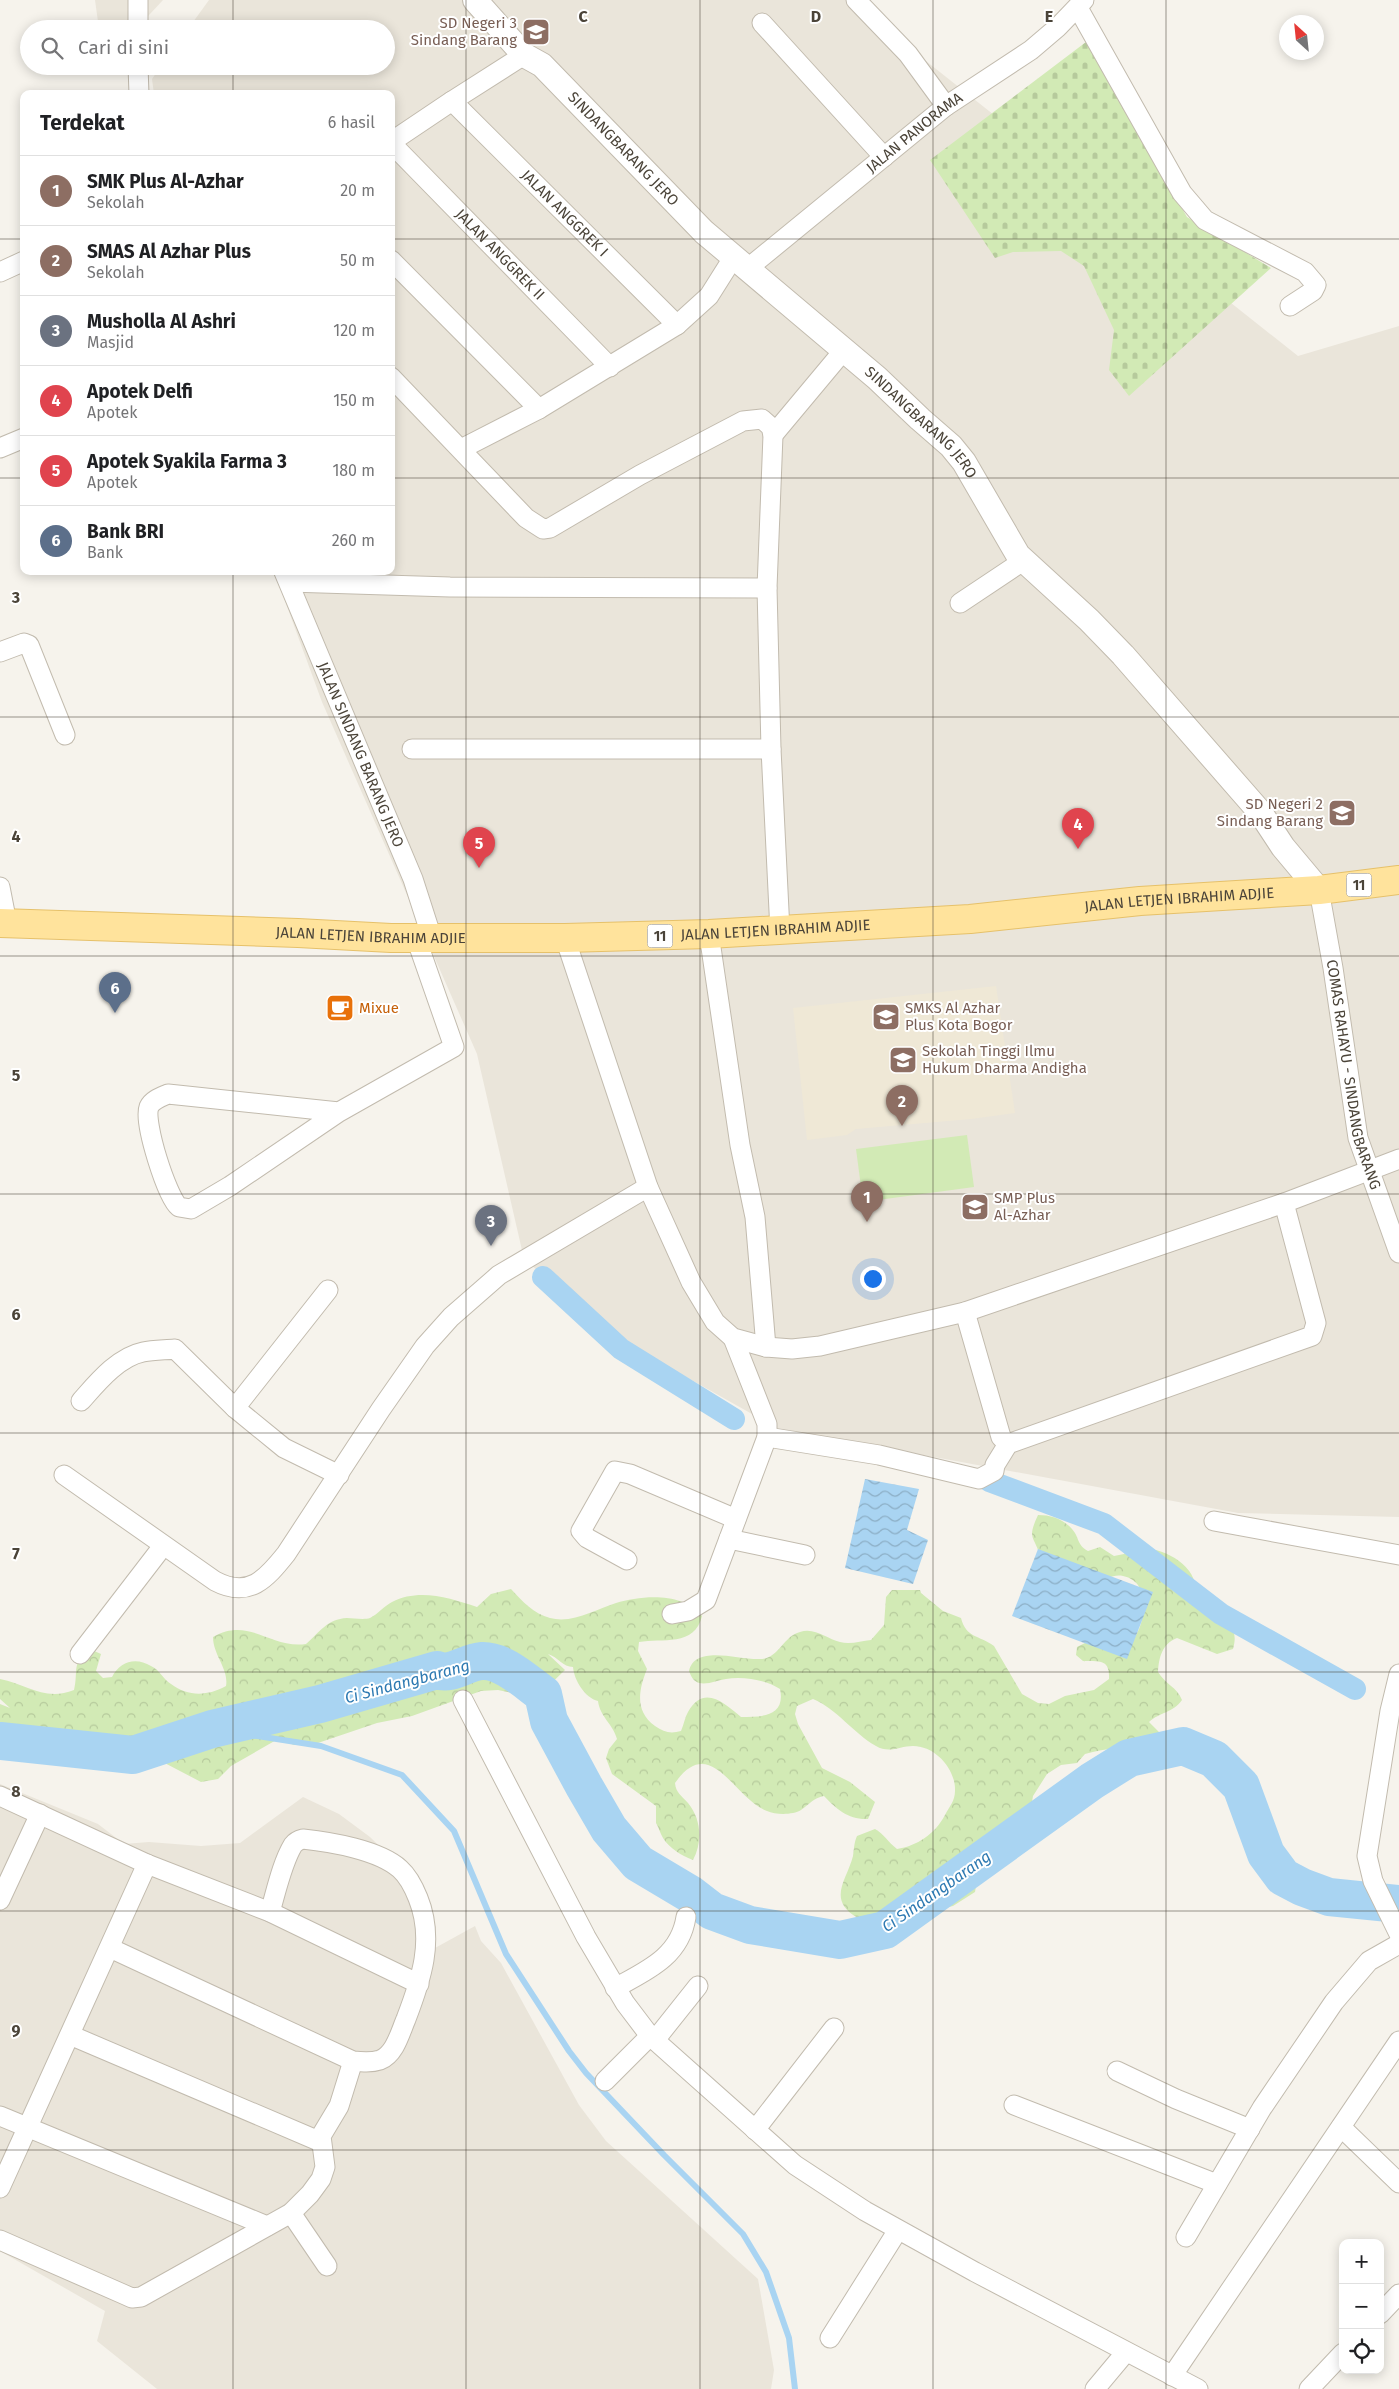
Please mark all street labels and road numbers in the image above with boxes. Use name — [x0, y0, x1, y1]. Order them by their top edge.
street label: SINDANGBARANG JERO — [564, 88, 683, 210]
street label: JALAN PANORAMA — [863, 88, 966, 177]
street label: JALAN ANGGREK I — [517, 166, 612, 260]
street label: JALAN ANGGREK II — [452, 205, 548, 304]
street label: SINDANGBARANG JERO — [861, 363, 981, 482]
street label: JALAN SINDANG BARANG JERO — [314, 659, 408, 850]
road number: 11 — [1346, 874, 1372, 896]
street label: JALAN LETJEN IBRAHIM ADJIE — [1084, 884, 1275, 916]
street label: JALAN LETJEN IBRAHIM ADJIE — [680, 916, 871, 944]
street label: JALAN LETJEN IBRAHIM ADJIE — [275, 923, 466, 947]
road number: 11 — [648, 924, 672, 948]
street label: COMAS RAHAYU - SINDANGBARANG — [1323, 958, 1385, 1192]

